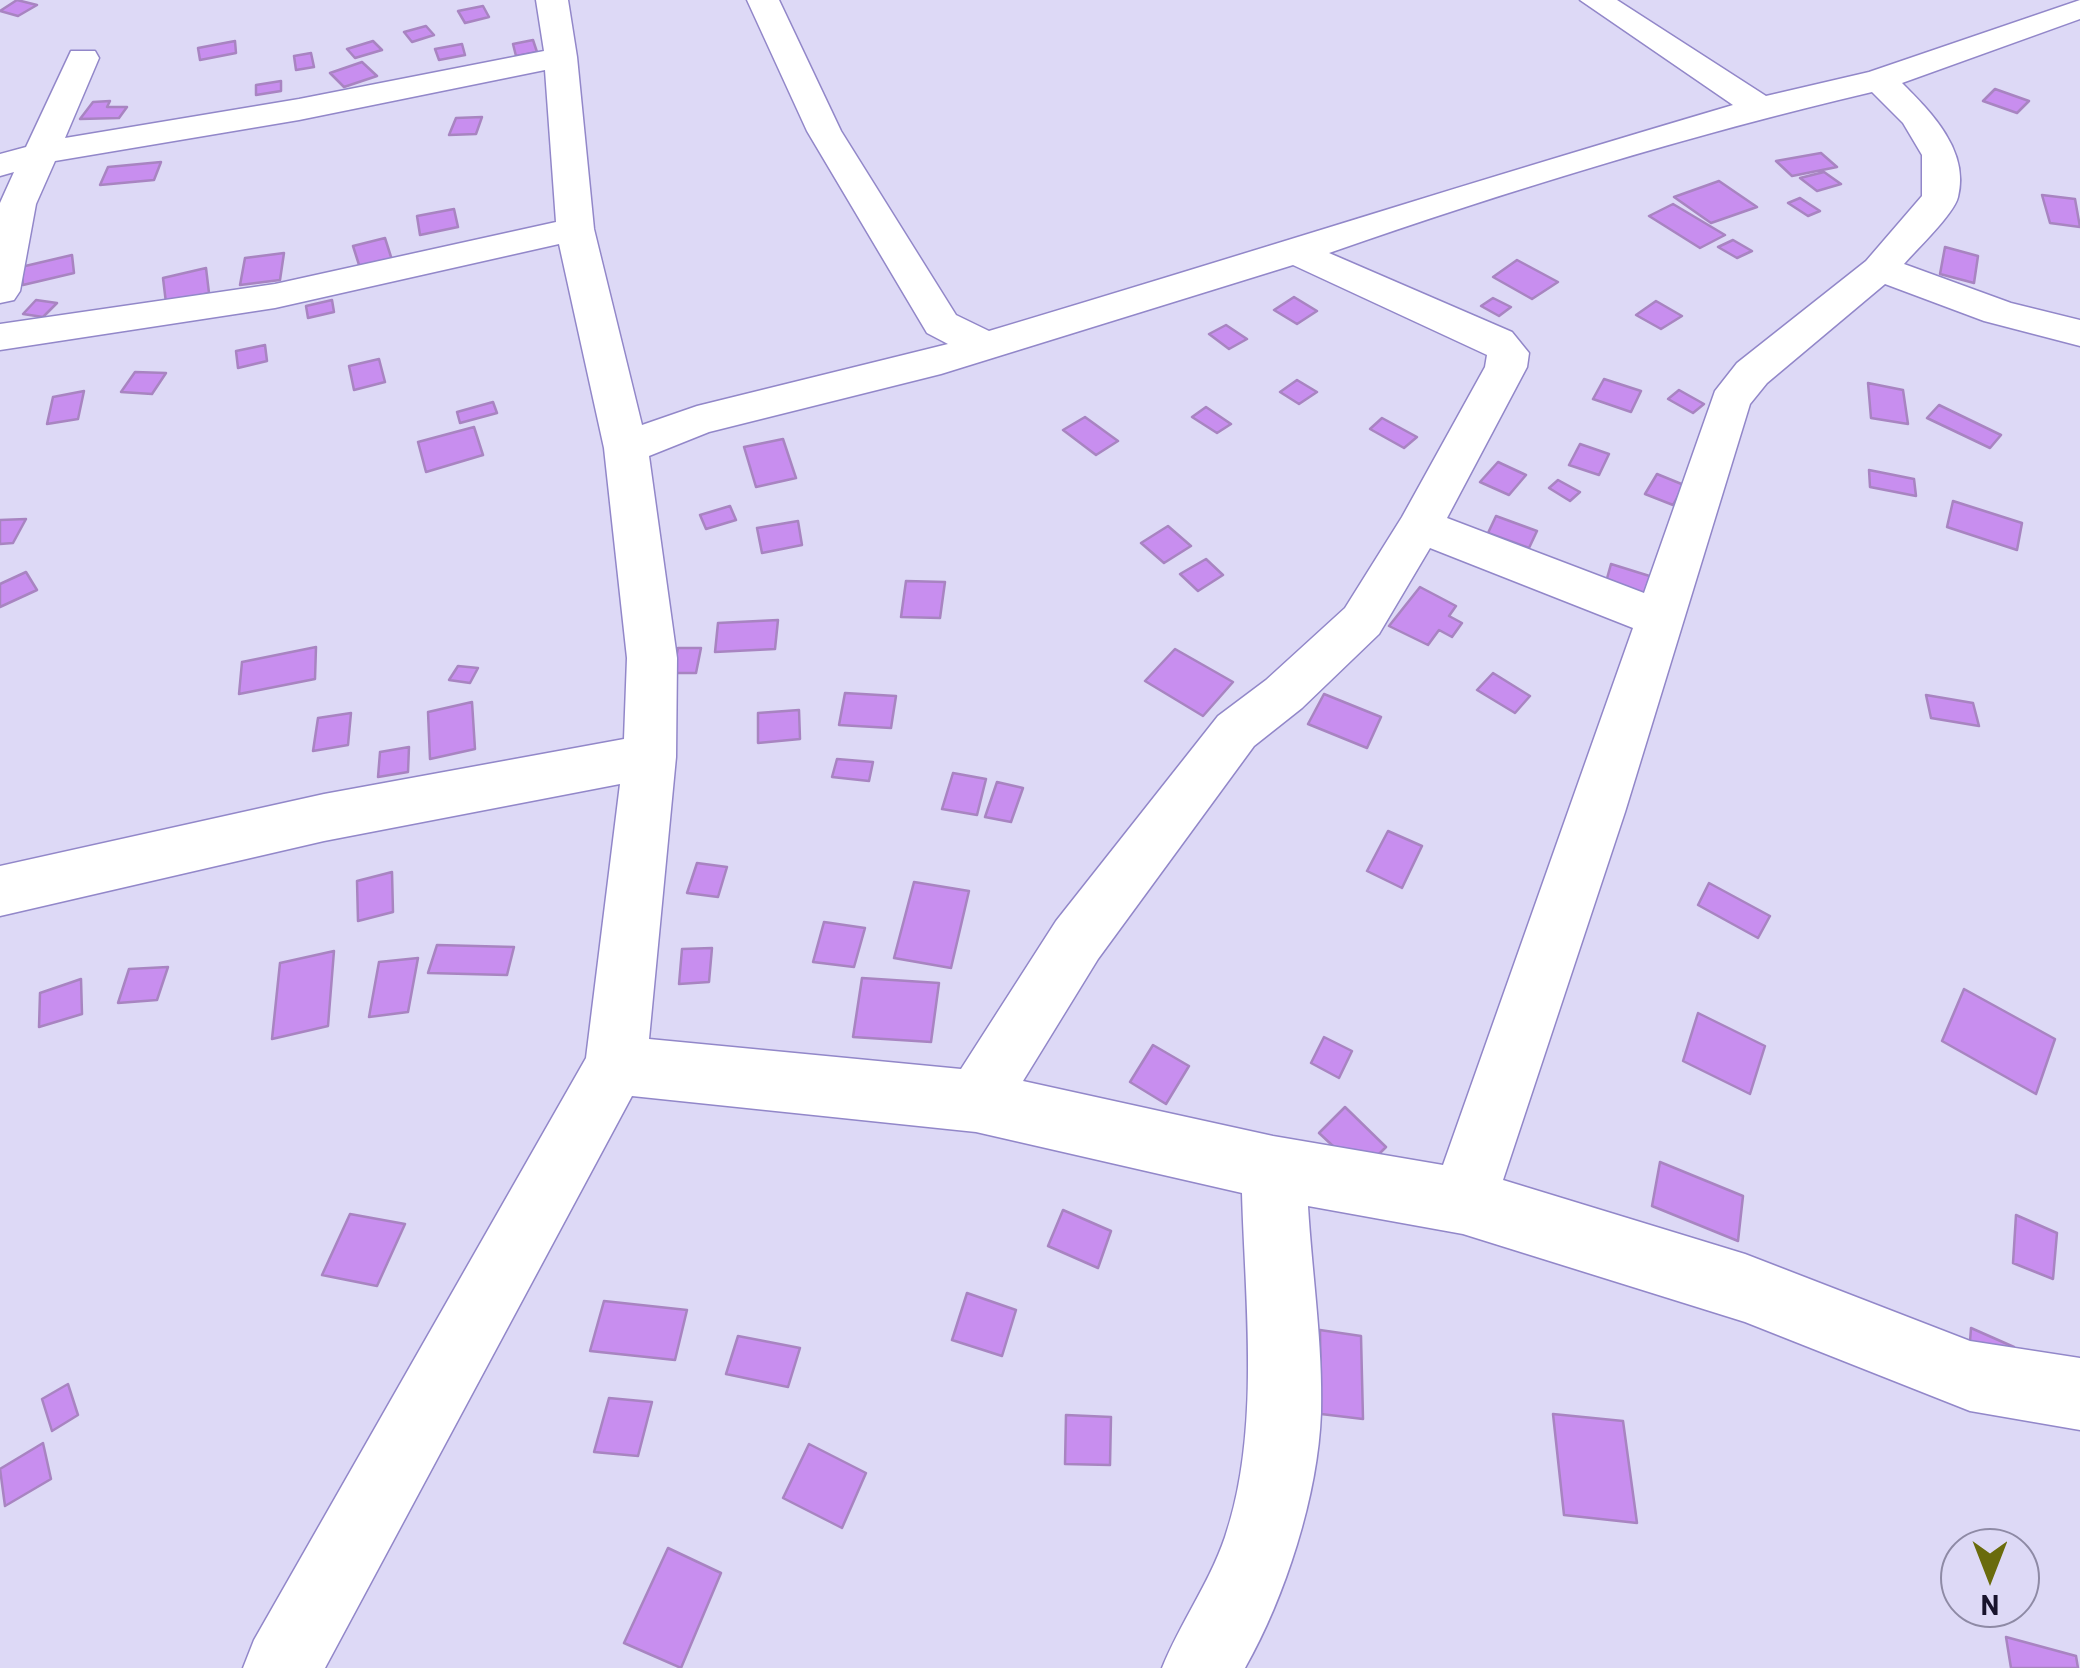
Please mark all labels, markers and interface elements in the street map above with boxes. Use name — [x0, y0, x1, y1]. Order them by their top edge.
north arrow — [1940, 1528, 2040, 1628]
text: N — [1981, 1589, 1999, 1623]

